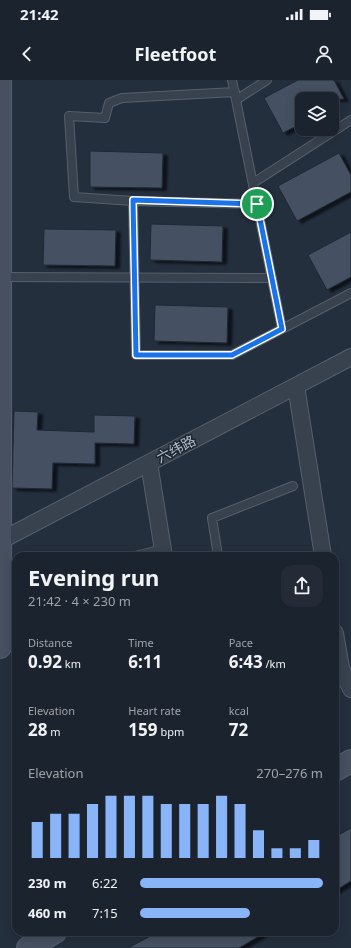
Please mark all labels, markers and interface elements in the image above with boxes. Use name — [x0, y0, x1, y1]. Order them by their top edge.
text: 21:42 — [20, 4, 59, 24]
text: Fleetfoot — [135, 42, 216, 66]
icon: back — [16, 43, 38, 65]
icon: person — [313, 43, 335, 65]
map controls — [295, 92, 339, 136]
button: layers — [295, 92, 339, 136]
pin — [240, 187, 274, 221]
icon: arrive — [246, 193, 268, 215]
street label: 六纬路 — [153, 430, 199, 467]
text: Evening run — [28, 562, 159, 592]
button: share — [281, 565, 323, 607]
text: 21:42 · 4 × 230 m — [28, 592, 131, 610]
text: Distance — [28, 635, 73, 650]
text: Time — [128, 635, 154, 650]
text: Pace — [229, 635, 253, 650]
text: 0.92 — [28, 650, 62, 673]
text: 6:11 — [128, 650, 162, 673]
text: 6:43 — [229, 650, 263, 673]
text: km — [62, 656, 81, 671]
text: /km — [263, 656, 286, 671]
text: Elevation — [28, 703, 75, 718]
text: Heart rate — [128, 703, 181, 718]
text: kcal — [229, 703, 249, 718]
text: 28 — [28, 718, 47, 741]
text: 159 — [128, 718, 158, 741]
text: 72 — [229, 718, 248, 741]
text: m — [47, 724, 61, 739]
text: bpm — [158, 724, 184, 739]
text: Elevation — [28, 764, 84, 782]
text: 270–276 m — [256, 764, 323, 782]
text: 230 m — [28, 874, 66, 892]
text: 6:22 — [92, 874, 118, 892]
text: 460 m — [28, 904, 66, 922]
text: 7:15 — [92, 904, 118, 922]

